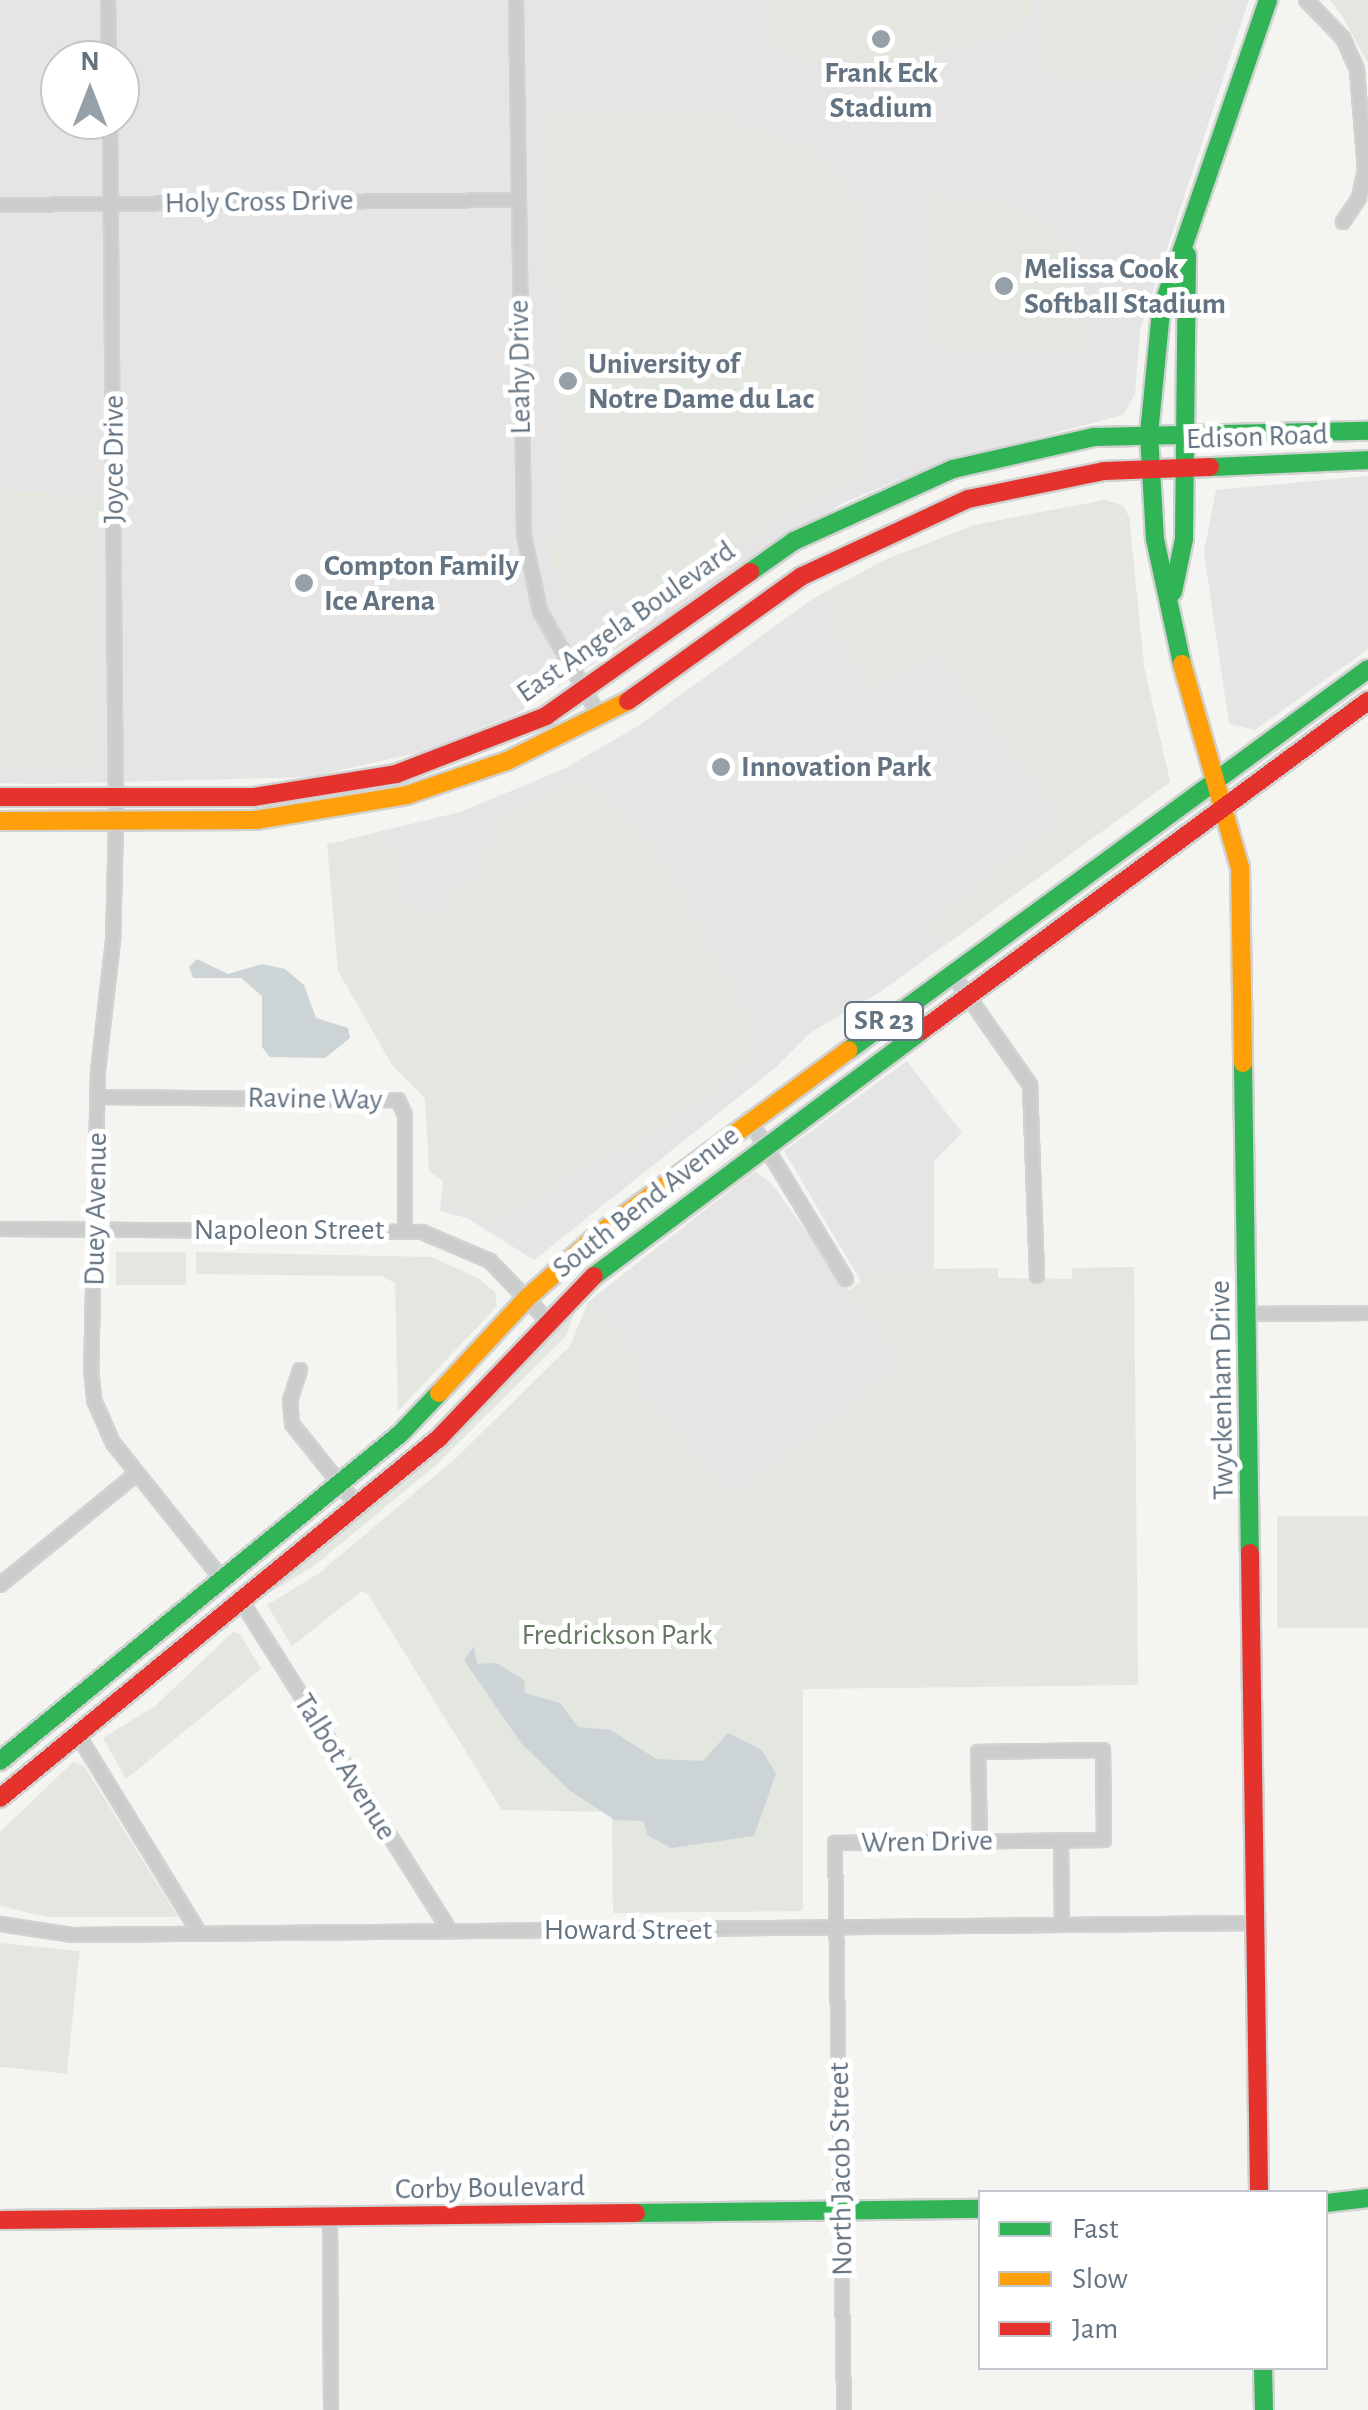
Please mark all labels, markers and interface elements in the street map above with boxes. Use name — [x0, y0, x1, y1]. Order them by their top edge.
marker: Frank Eck Stadium — [870, 28, 892, 50]
north arrow — [40, 40, 140, 140]
text: N — [80, 48, 100, 76]
place label: Frank Eck Stadium — [824, 55, 938, 126]
street label: Holy Cross Drive — [164, 182, 354, 222]
place label: Melissa Cook Softball Stadium — [1024, 251, 1226, 322]
marker: Melissa Cook Softball Stadium — [993, 275, 1015, 297]
street label: Leahy Drive — [501, 299, 539, 435]
place label: University of Notre Dame du Lac — [588, 346, 814, 416]
marker: University of Notre Dame du Lac — [557, 370, 579, 392]
street label: Joyce Drive — [96, 395, 132, 523]
street label: Edison Road — [1185, 417, 1329, 457]
street label: East Angela Boulevard — [510, 533, 742, 711]
place label: Compton Family Ice Arena — [324, 548, 519, 618]
marker: Compton Family Ice Arena — [293, 572, 315, 594]
place label: Innovation Park — [741, 749, 931, 785]
marker: Innovation Park — [710, 756, 732, 778]
road number: SR 23 — [844, 998, 924, 1044]
street label: Ravine Way — [247, 1080, 383, 1118]
street label: South Bend Avenue — [546, 1118, 746, 1286]
street label: Duey Avenue — [77, 1132, 115, 1286]
street label: Napoleon Street — [194, 1212, 384, 1248]
street label: Twyckenham Drive — [1202, 1280, 1242, 1500]
park label: Fredrickson Park — [522, 1617, 712, 1653]
street label: Talbot Avenue — [286, 1687, 404, 1847]
street label: Wren Drive — [861, 1823, 993, 1861]
street label: Howard Street — [544, 1912, 712, 1948]
street label: North Jacob Street — [821, 2062, 861, 2276]
street label: Corby Boulevard — [395, 2168, 585, 2208]
legend — [978, 2190, 1328, 2370]
text: Fast — [1072, 2214, 1119, 2244]
text: Slow — [1072, 2264, 1128, 2294]
text: Jam — [1072, 2314, 1118, 2344]

